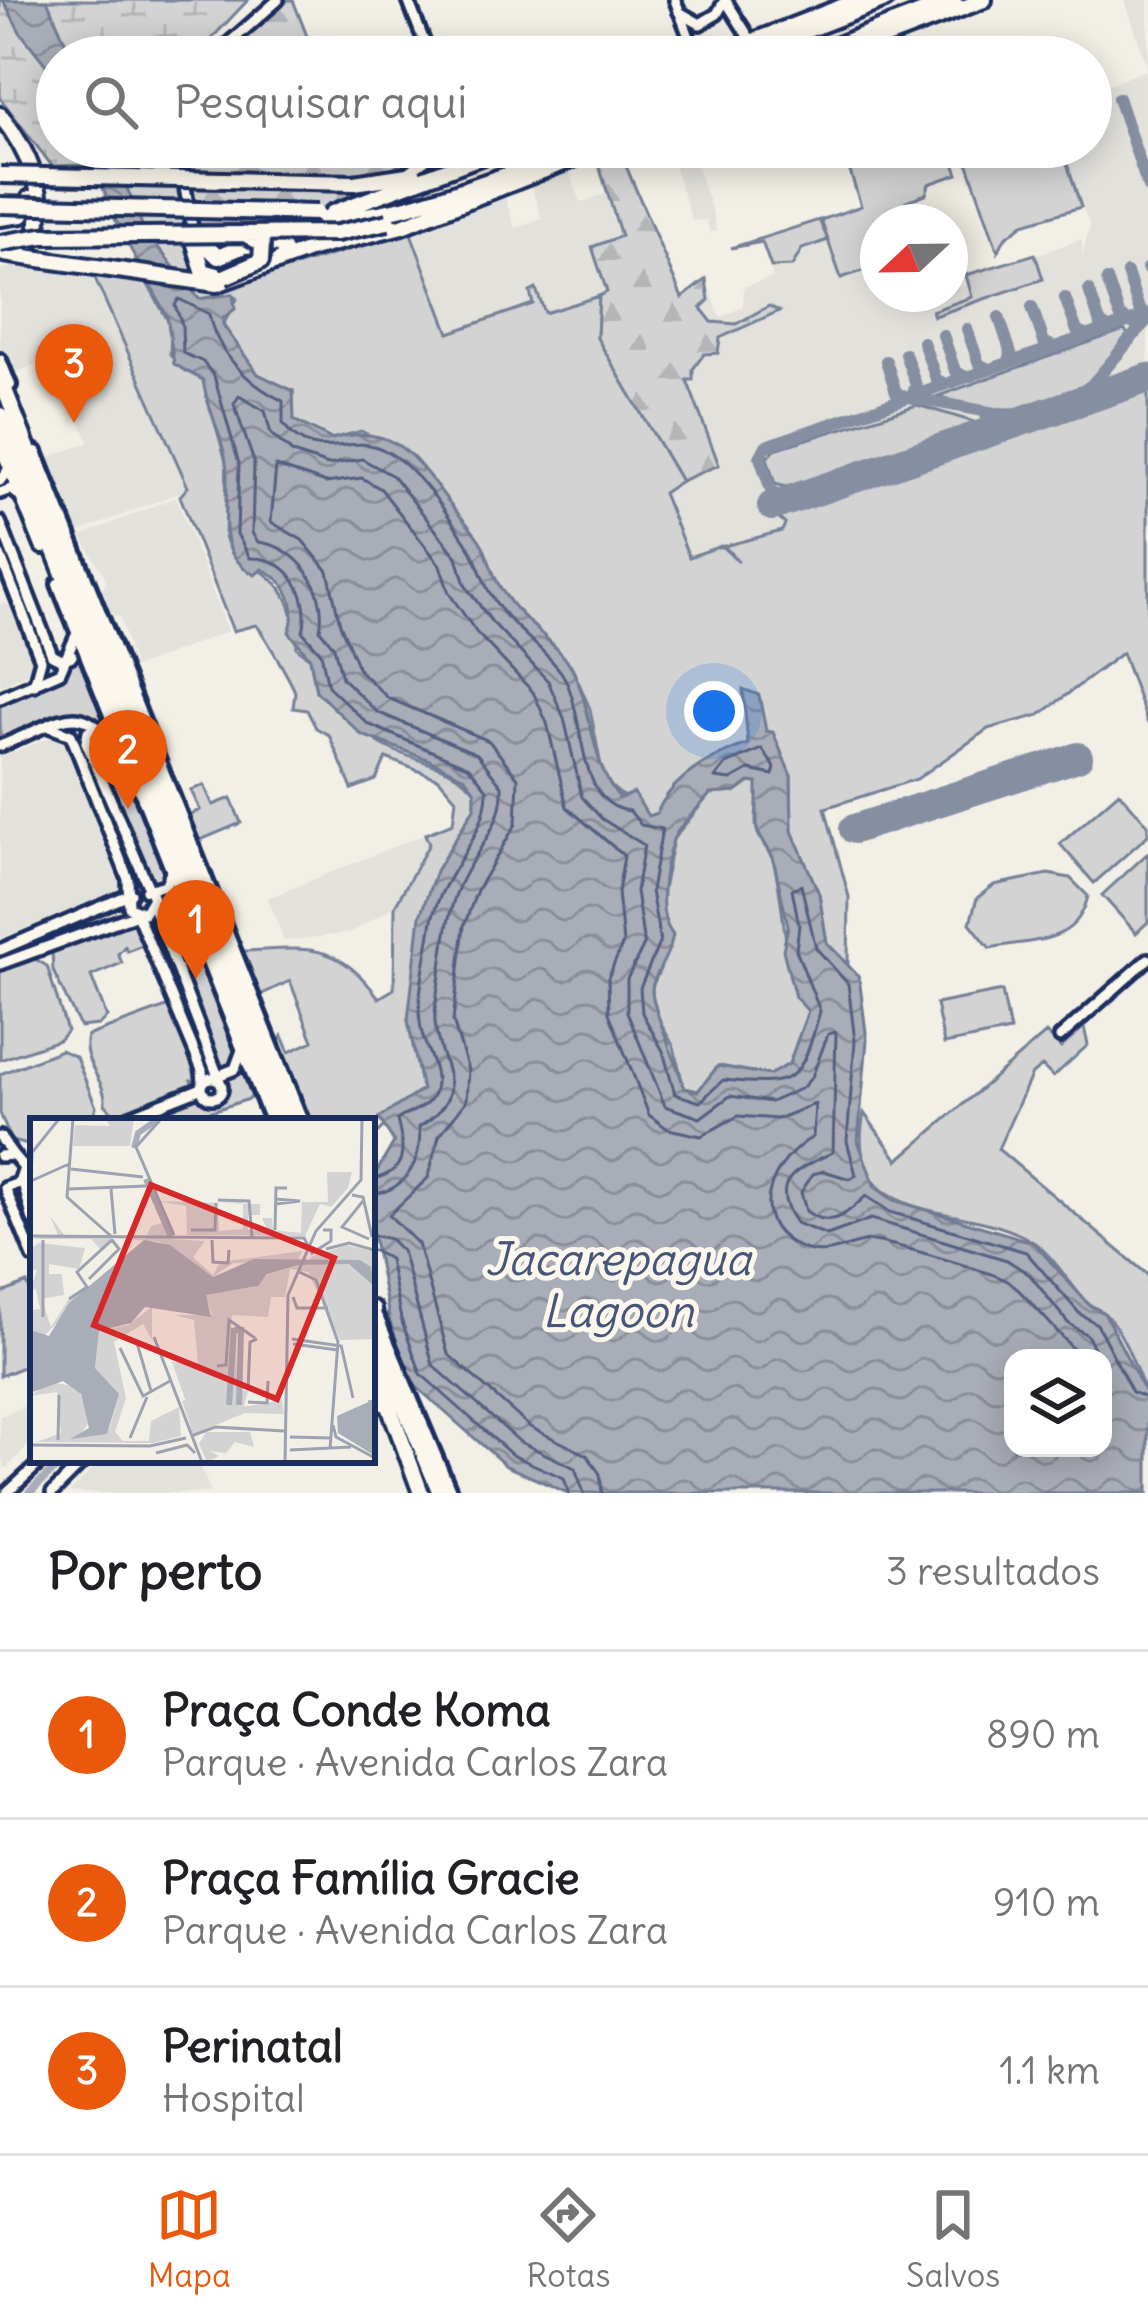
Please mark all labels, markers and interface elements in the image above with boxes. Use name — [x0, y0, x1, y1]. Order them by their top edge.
search box — [36, 36, 1112, 168]
icon: search — [78, 69, 144, 135]
text: Pesquisar aqui — [174, 74, 467, 130]
north arrow — [860, 204, 968, 312]
pin: 3 — [35, 324, 113, 423]
your location — [684, 681, 744, 741]
pin: 2 — [89, 710, 167, 809]
pin: 1 — [157, 880, 235, 979]
inset map — [30, 1118, 375, 1463]
water label: Jacarepagua Lagoon — [485, 1231, 753, 1339]
map controls — [1004, 1349, 1112, 1457]
button: layers — [1004, 1349, 1112, 1457]
text: Por perto — [48, 1539, 262, 1603]
text: 3 resultados — [886, 1547, 1100, 1596]
text: Praça Conde Koma — [162, 1682, 551, 1738]
text: 1 — [79, 1710, 95, 1759]
text: 890 m — [986, 1710, 1100, 1759]
text: Parque · Avenida Carlos Zara — [162, 1738, 668, 1787]
text: Praça Família Gracie — [162, 1850, 580, 1906]
text: 2 — [76, 1878, 98, 1927]
text: 910 m — [993, 1878, 1100, 1927]
text: Parque · Avenida Carlos Zara — [162, 1906, 668, 1955]
text: Perinatal — [162, 2018, 343, 2074]
text: 3 — [76, 2046, 98, 2095]
text: 1.1 km — [999, 2046, 1100, 2095]
text: Hospital — [162, 2074, 305, 2123]
tab: Mapa — [148, 2182, 231, 2296]
tab: Rotas — [526, 2182, 610, 2296]
tab: Salvos — [906, 2182, 1000, 2296]

